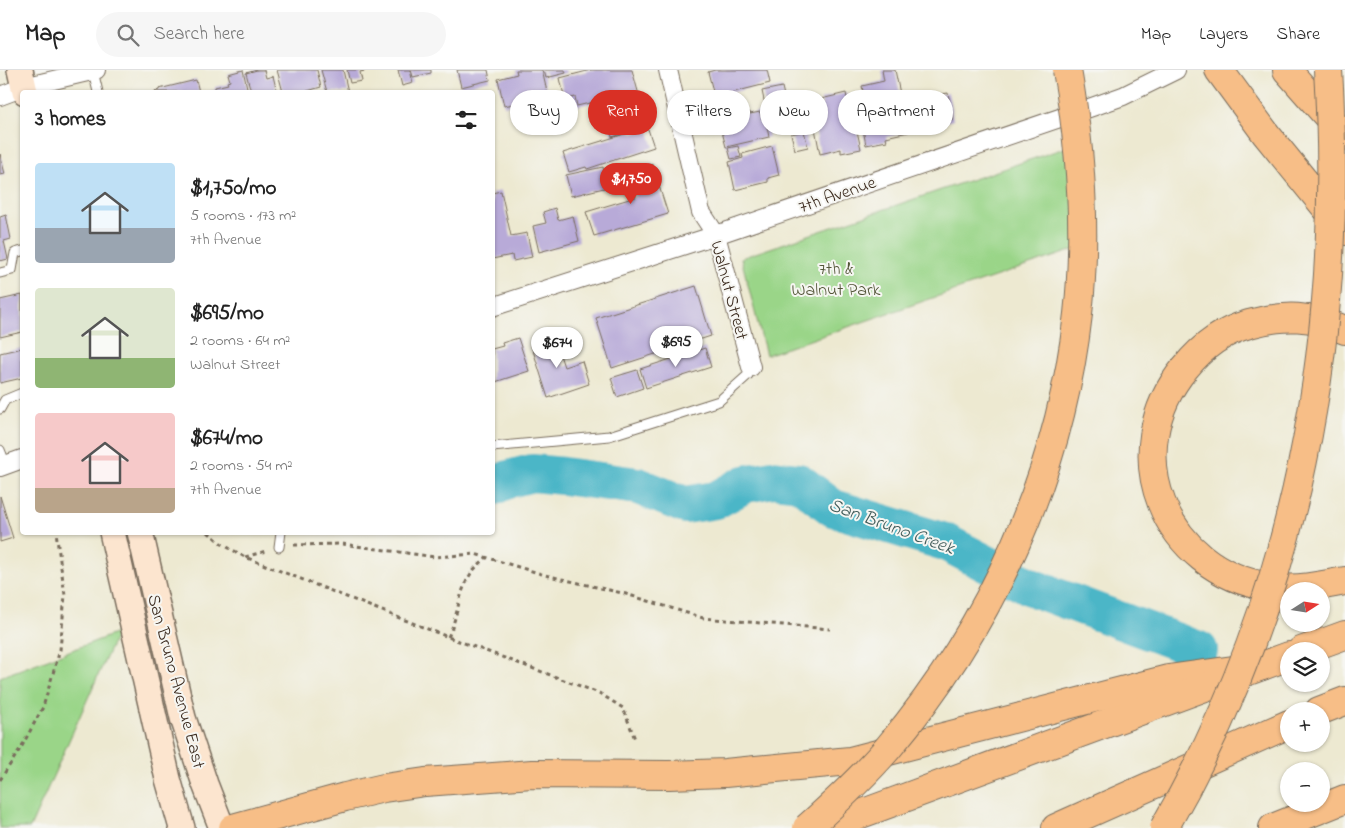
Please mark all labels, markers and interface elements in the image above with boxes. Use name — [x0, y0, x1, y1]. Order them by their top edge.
search box — [96, 12, 446, 57]
text: Map — [25, 17, 66, 52]
icon: search — [114, 21, 142, 49]
text: Search here — [154, 21, 245, 48]
text: Map — [1141, 22, 1171, 48]
text: Layers — [1199, 22, 1249, 48]
text: Share — [1277, 22, 1320, 48]
chip: Buy — [510, 90, 578, 135]
chip: Rent — [588, 90, 657, 135]
chip: Filters — [667, 90, 750, 135]
chip: New — [760, 90, 828, 135]
chip: Apartment — [838, 90, 953, 135]
text: 3 homes — [35, 105, 106, 135]
icon: filters — [452, 106, 480, 134]
pin: $1,750 — [590, 162, 672, 205]
text: $1,750 — [611, 167, 651, 191]
street label: 7th Avenue — [795, 170, 881, 221]
text: $1,750/mo — [190, 174, 276, 204]
icon: home — [75, 183, 135, 243]
text: 5 rooms · 173 m² — [190, 204, 296, 228]
text: 7th Avenue — [190, 228, 261, 252]
street label: Walnut Street — [702, 238, 754, 343]
park label: 7th & Walnut Park — [792, 257, 881, 304]
text: $695/mo — [190, 299, 264, 329]
icon: home — [75, 308, 135, 368]
pin: $674 — [527, 326, 587, 369]
pin: $695 — [646, 326, 706, 368]
text: 2 rooms · 64 m² — [190, 329, 290, 353]
text: $695 — [661, 330, 691, 354]
text: $674 — [542, 331, 572, 355]
text: Walnut Street — [190, 353, 280, 377]
text: $674/mo — [190, 424, 263, 454]
icon: home — [75, 433, 135, 493]
text: 2 rooms · 54 m² — [190, 454, 292, 478]
text: 7th Avenue — [190, 478, 261, 502]
water label: San Bruno Creek — [825, 492, 958, 563]
north arrow — [1280, 582, 1330, 632]
map controls — [1280, 582, 1330, 812]
street label: San Bruno Avenue East — [139, 591, 211, 772]
button: layers — [1280, 642, 1330, 692]
button: + — [1280, 702, 1330, 752]
button: − — [1280, 762, 1330, 812]

